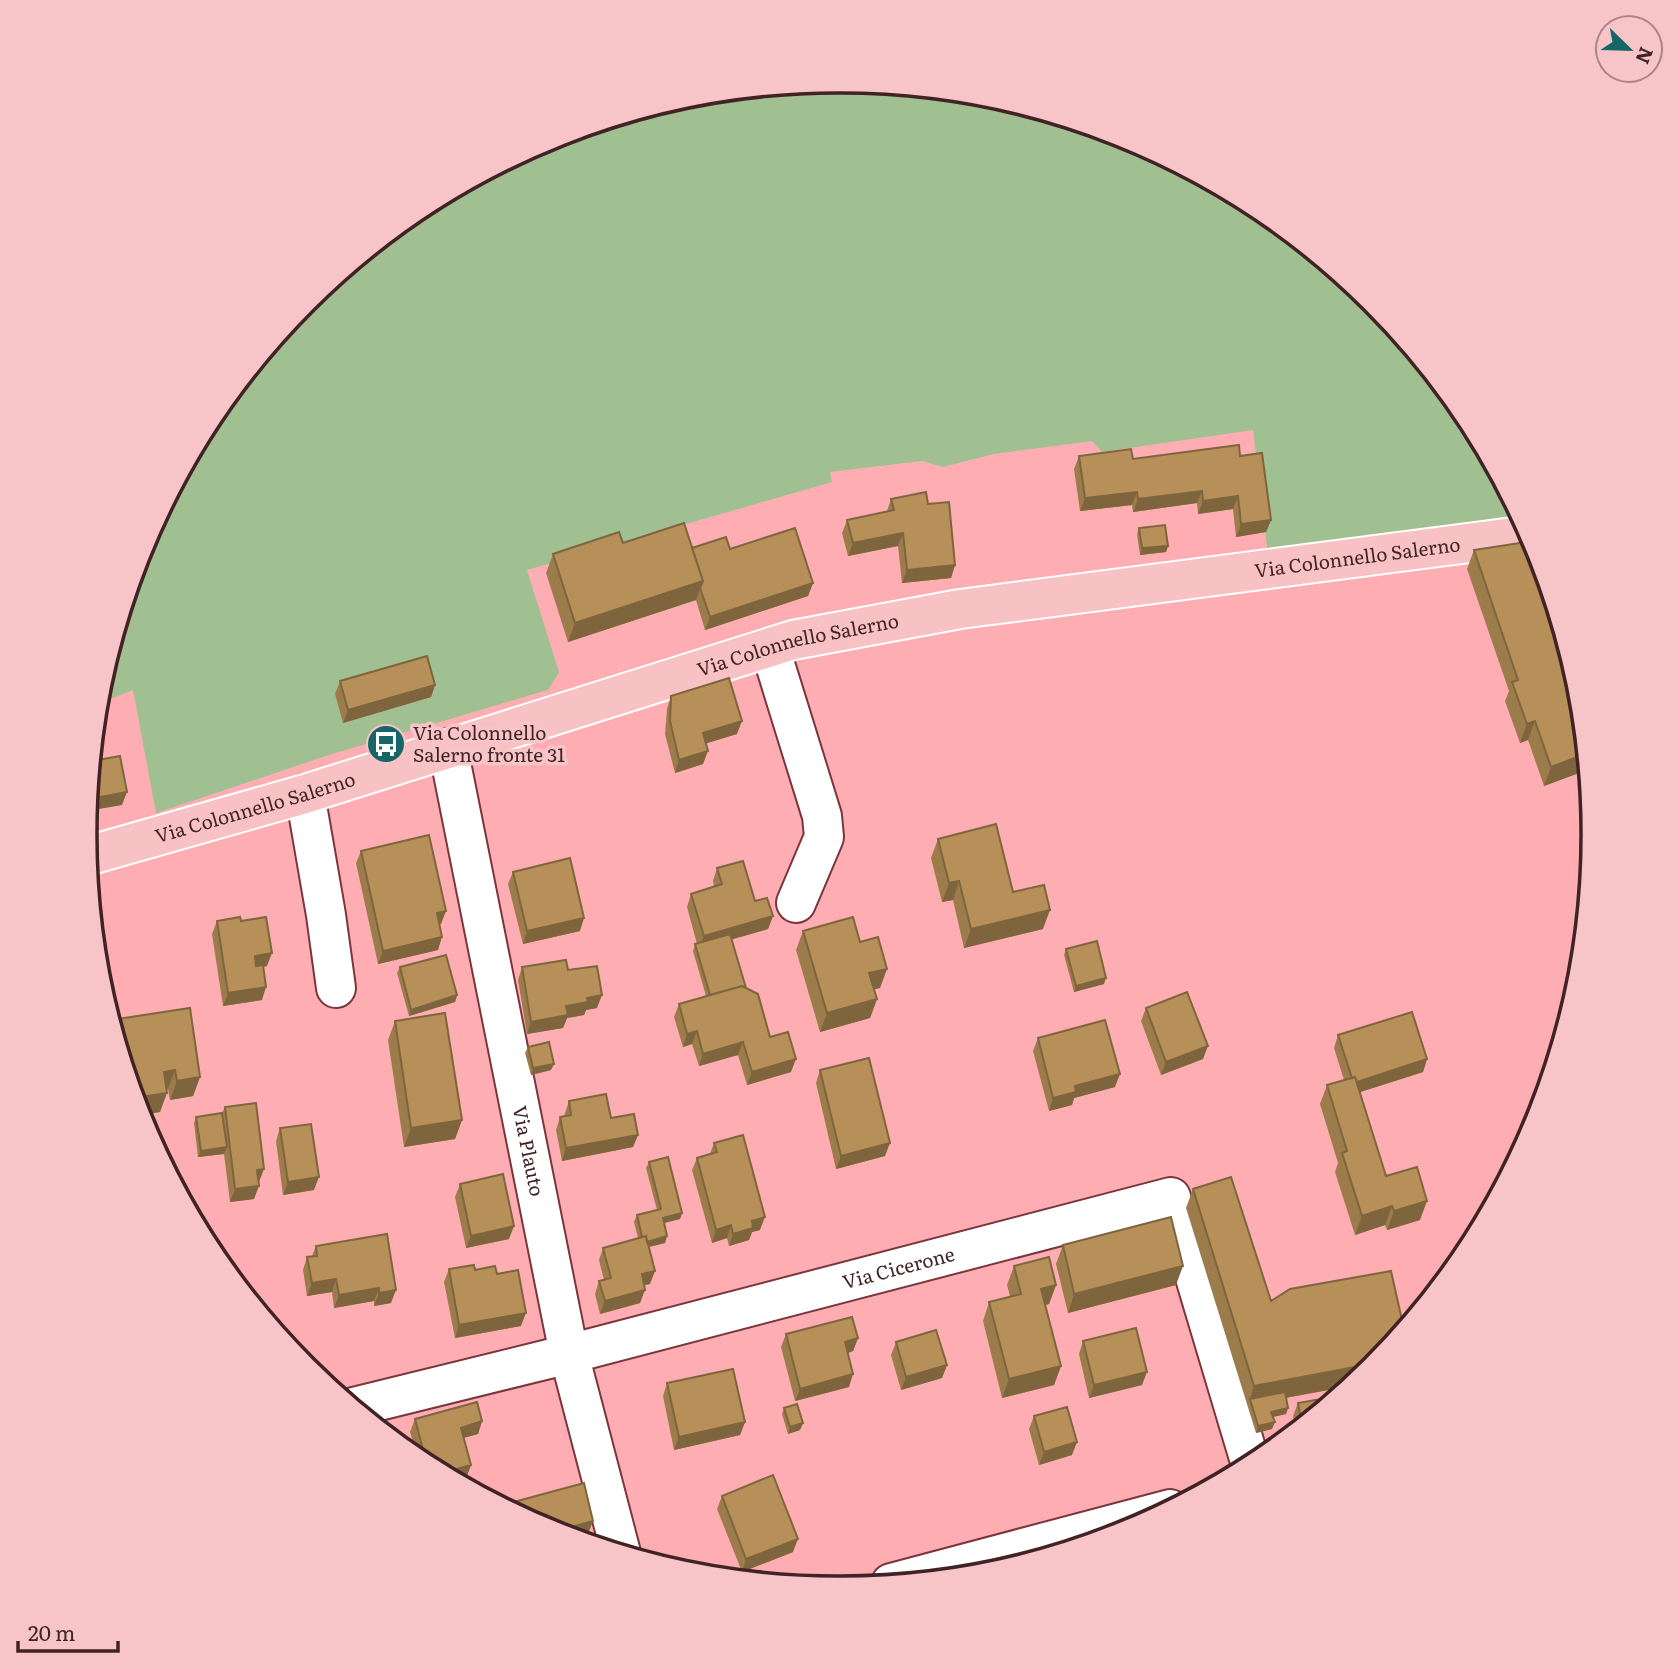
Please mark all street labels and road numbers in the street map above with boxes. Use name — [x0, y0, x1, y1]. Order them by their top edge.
street label: Via Colonnello Salerno — [1253, 529, 1462, 584]
street label: Via Colonnello Salerno — [693, 606, 901, 682]
street label: Via Colonnello Salerno — [152, 764, 359, 849]
street label: Via Plauto — [507, 1103, 552, 1199]
street label: Via Cicerone — [839, 1239, 958, 1295]

